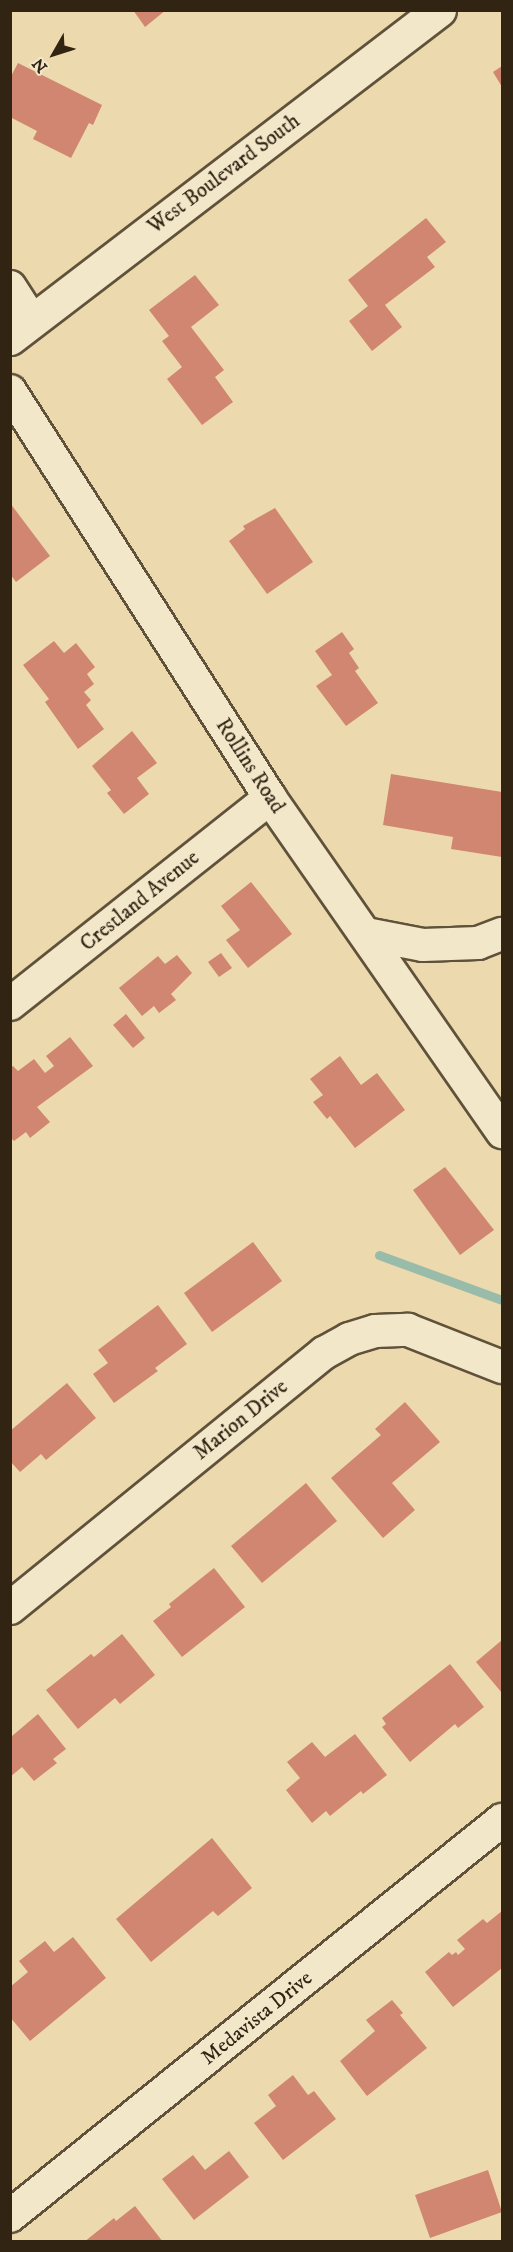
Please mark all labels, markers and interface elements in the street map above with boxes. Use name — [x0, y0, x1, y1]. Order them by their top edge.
north arrow — [24, 24, 84, 84]
text: N — [28, 54, 52, 77]
street label: West Boulevard South — [143, 109, 305, 239]
street label: Rollins Road — [210, 714, 290, 818]
street label: Crestland Avenue — [75, 845, 205, 957]
street label: Marion Drive — [189, 1374, 293, 1466]
street label: Medavista Drive — [196, 1966, 318, 2070]

